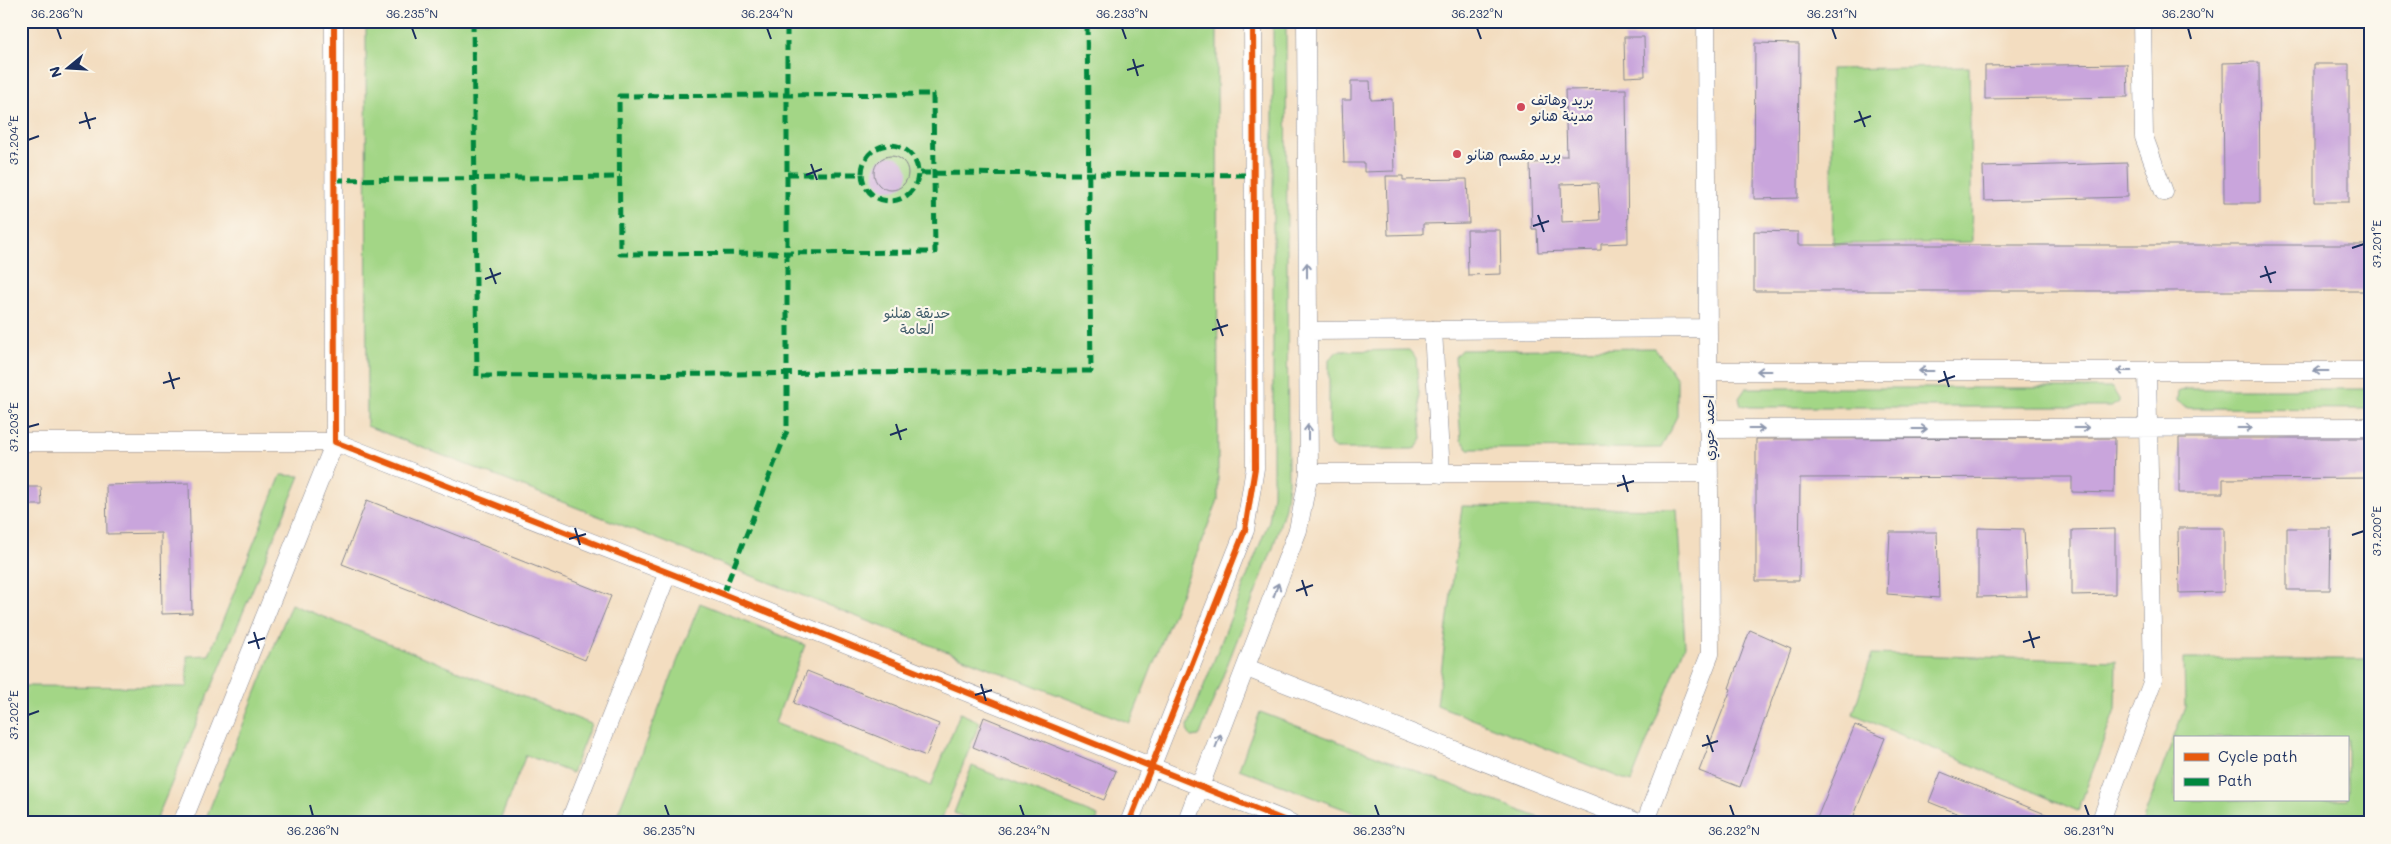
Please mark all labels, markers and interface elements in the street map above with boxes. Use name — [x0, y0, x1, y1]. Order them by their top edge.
text: 36.236°N — [31, 5, 83, 21]
text: 36.235°N — [386, 5, 438, 21]
text: 36.234°N — [741, 5, 793, 21]
text: 36.233°N — [1096, 5, 1148, 21]
text: 36.232°N — [1451, 5, 1503, 21]
text: 36.231°N — [1807, 5, 1857, 21]
text: 36.230°N — [2162, 5, 2214, 21]
north arrow — [42, 42, 92, 92]
text: N — [44, 64, 66, 80]
place label: بريد وهاتف مدينة هنانو — [1530, 90, 1594, 125]
marker: بريد وهاتف مدينة هنانو — [1515, 101, 1527, 113]
text: 37.204°E — [5, 115, 21, 165]
place label: بريد مقسم هنانو — [1466, 145, 1561, 166]
marker: بريد مقسم هنانو — [1451, 148, 1463, 160]
text: 37.201°E — [2368, 220, 2384, 268]
one-way arrow — [1302, 262, 1312, 278]
park label: حديقة هنلنو العامة — [883, 303, 950, 338]
one-way arrow — [1756, 366, 1772, 376]
one-way arrow — [1918, 366, 1934, 376]
one-way arrow — [2116, 366, 2132, 376]
one-way arrow — [2313, 366, 2330, 376]
street label: احمد حوري — [1699, 395, 1720, 461]
text: 37.203°E — [5, 402, 21, 452]
one-way arrow — [2074, 423, 2090, 433]
one-way arrow — [2236, 423, 2252, 433]
one-way arrow — [1303, 424, 1313, 440]
one-way arrow — [1748, 424, 1765, 434]
one-way arrow — [1911, 424, 1927, 434]
text: 37.200°E — [2368, 506, 2384, 556]
one-way arrow — [1272, 582, 1281, 598]
text: 37.202°E — [5, 690, 21, 740]
one-way arrow — [1214, 734, 1223, 750]
legend — [2174, 736, 2348, 802]
text: Cycle path — [2218, 746, 2297, 766]
text: Path — [2218, 770, 2252, 790]
text: 36.236°N — [287, 822, 339, 838]
text: 36.235°N — [643, 822, 695, 838]
text: 36.234°N — [998, 822, 1050, 838]
text: 36.233°N — [1353, 822, 1405, 838]
text: 36.232°N — [1708, 822, 1760, 838]
text: 36.231°N — [2064, 822, 2114, 838]

